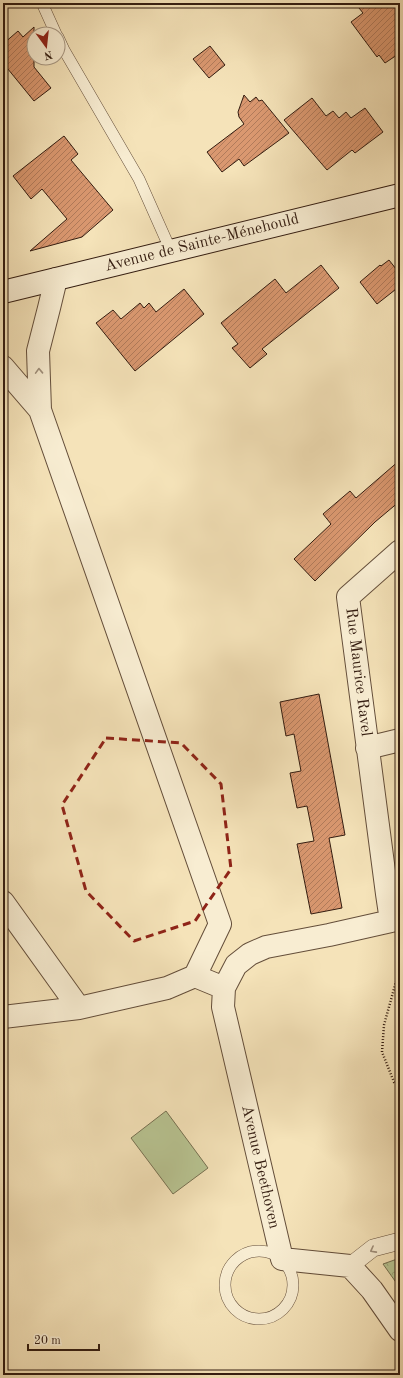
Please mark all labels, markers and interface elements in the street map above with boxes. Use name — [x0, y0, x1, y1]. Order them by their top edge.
north arrow — [26, 26, 66, 66]
text: N — [42, 48, 54, 61]
street label: Avenue de Sainte-Ménehould — [103, 211, 301, 275]
one-way arrow — [35, 368, 43, 374]
street label: Rue Maurice Ravel — [342, 607, 374, 737]
street label: Avenue Beethoven — [238, 1104, 282, 1231]
one-way arrow — [370, 1245, 377, 1252]
scale bar — [28, 1326, 99, 1352]
text: 20 m — [34, 1335, 61, 1347]

